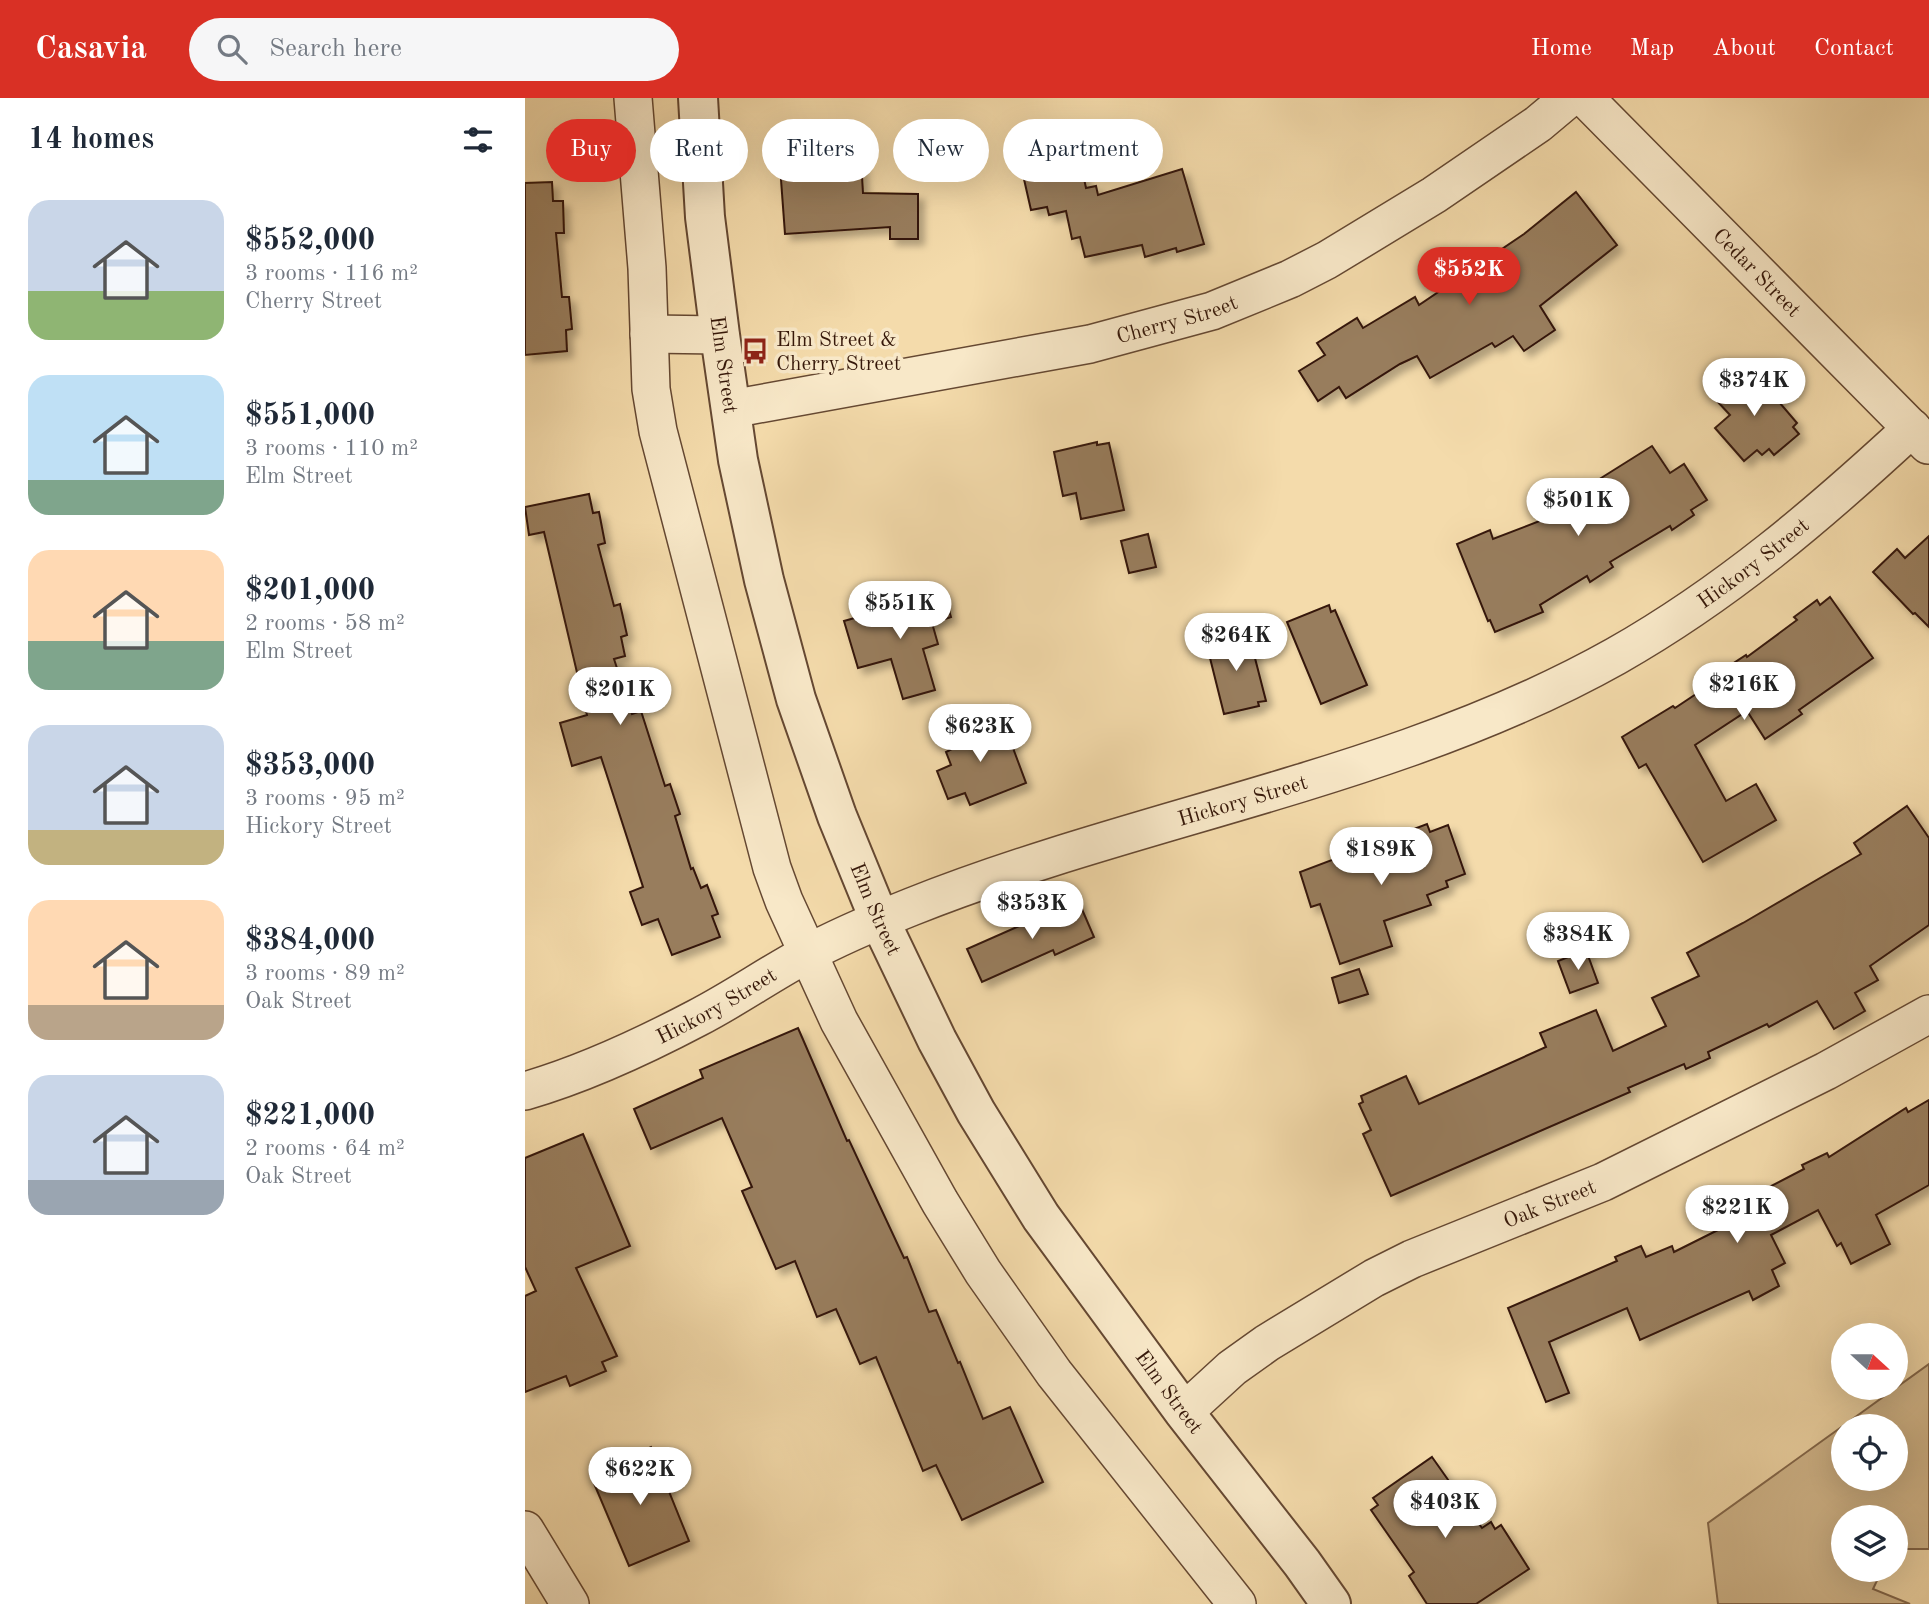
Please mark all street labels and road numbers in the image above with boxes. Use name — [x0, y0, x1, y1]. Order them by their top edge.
street label: Cedar Street — [1708, 225, 1804, 322]
street label: Cherry Street — [1114, 293, 1241, 348]
street label: Elm Street — [706, 315, 740, 415]
street label: Hickory Street — [1694, 515, 1814, 613]
street label: Hickory Street — [1176, 773, 1310, 831]
street label: Elm Street — [845, 860, 904, 959]
street label: Hickory Street — [654, 965, 781, 1049]
street label: Oak Street — [1501, 1177, 1599, 1233]
street label: Elm Street — [1130, 1347, 1206, 1438]

